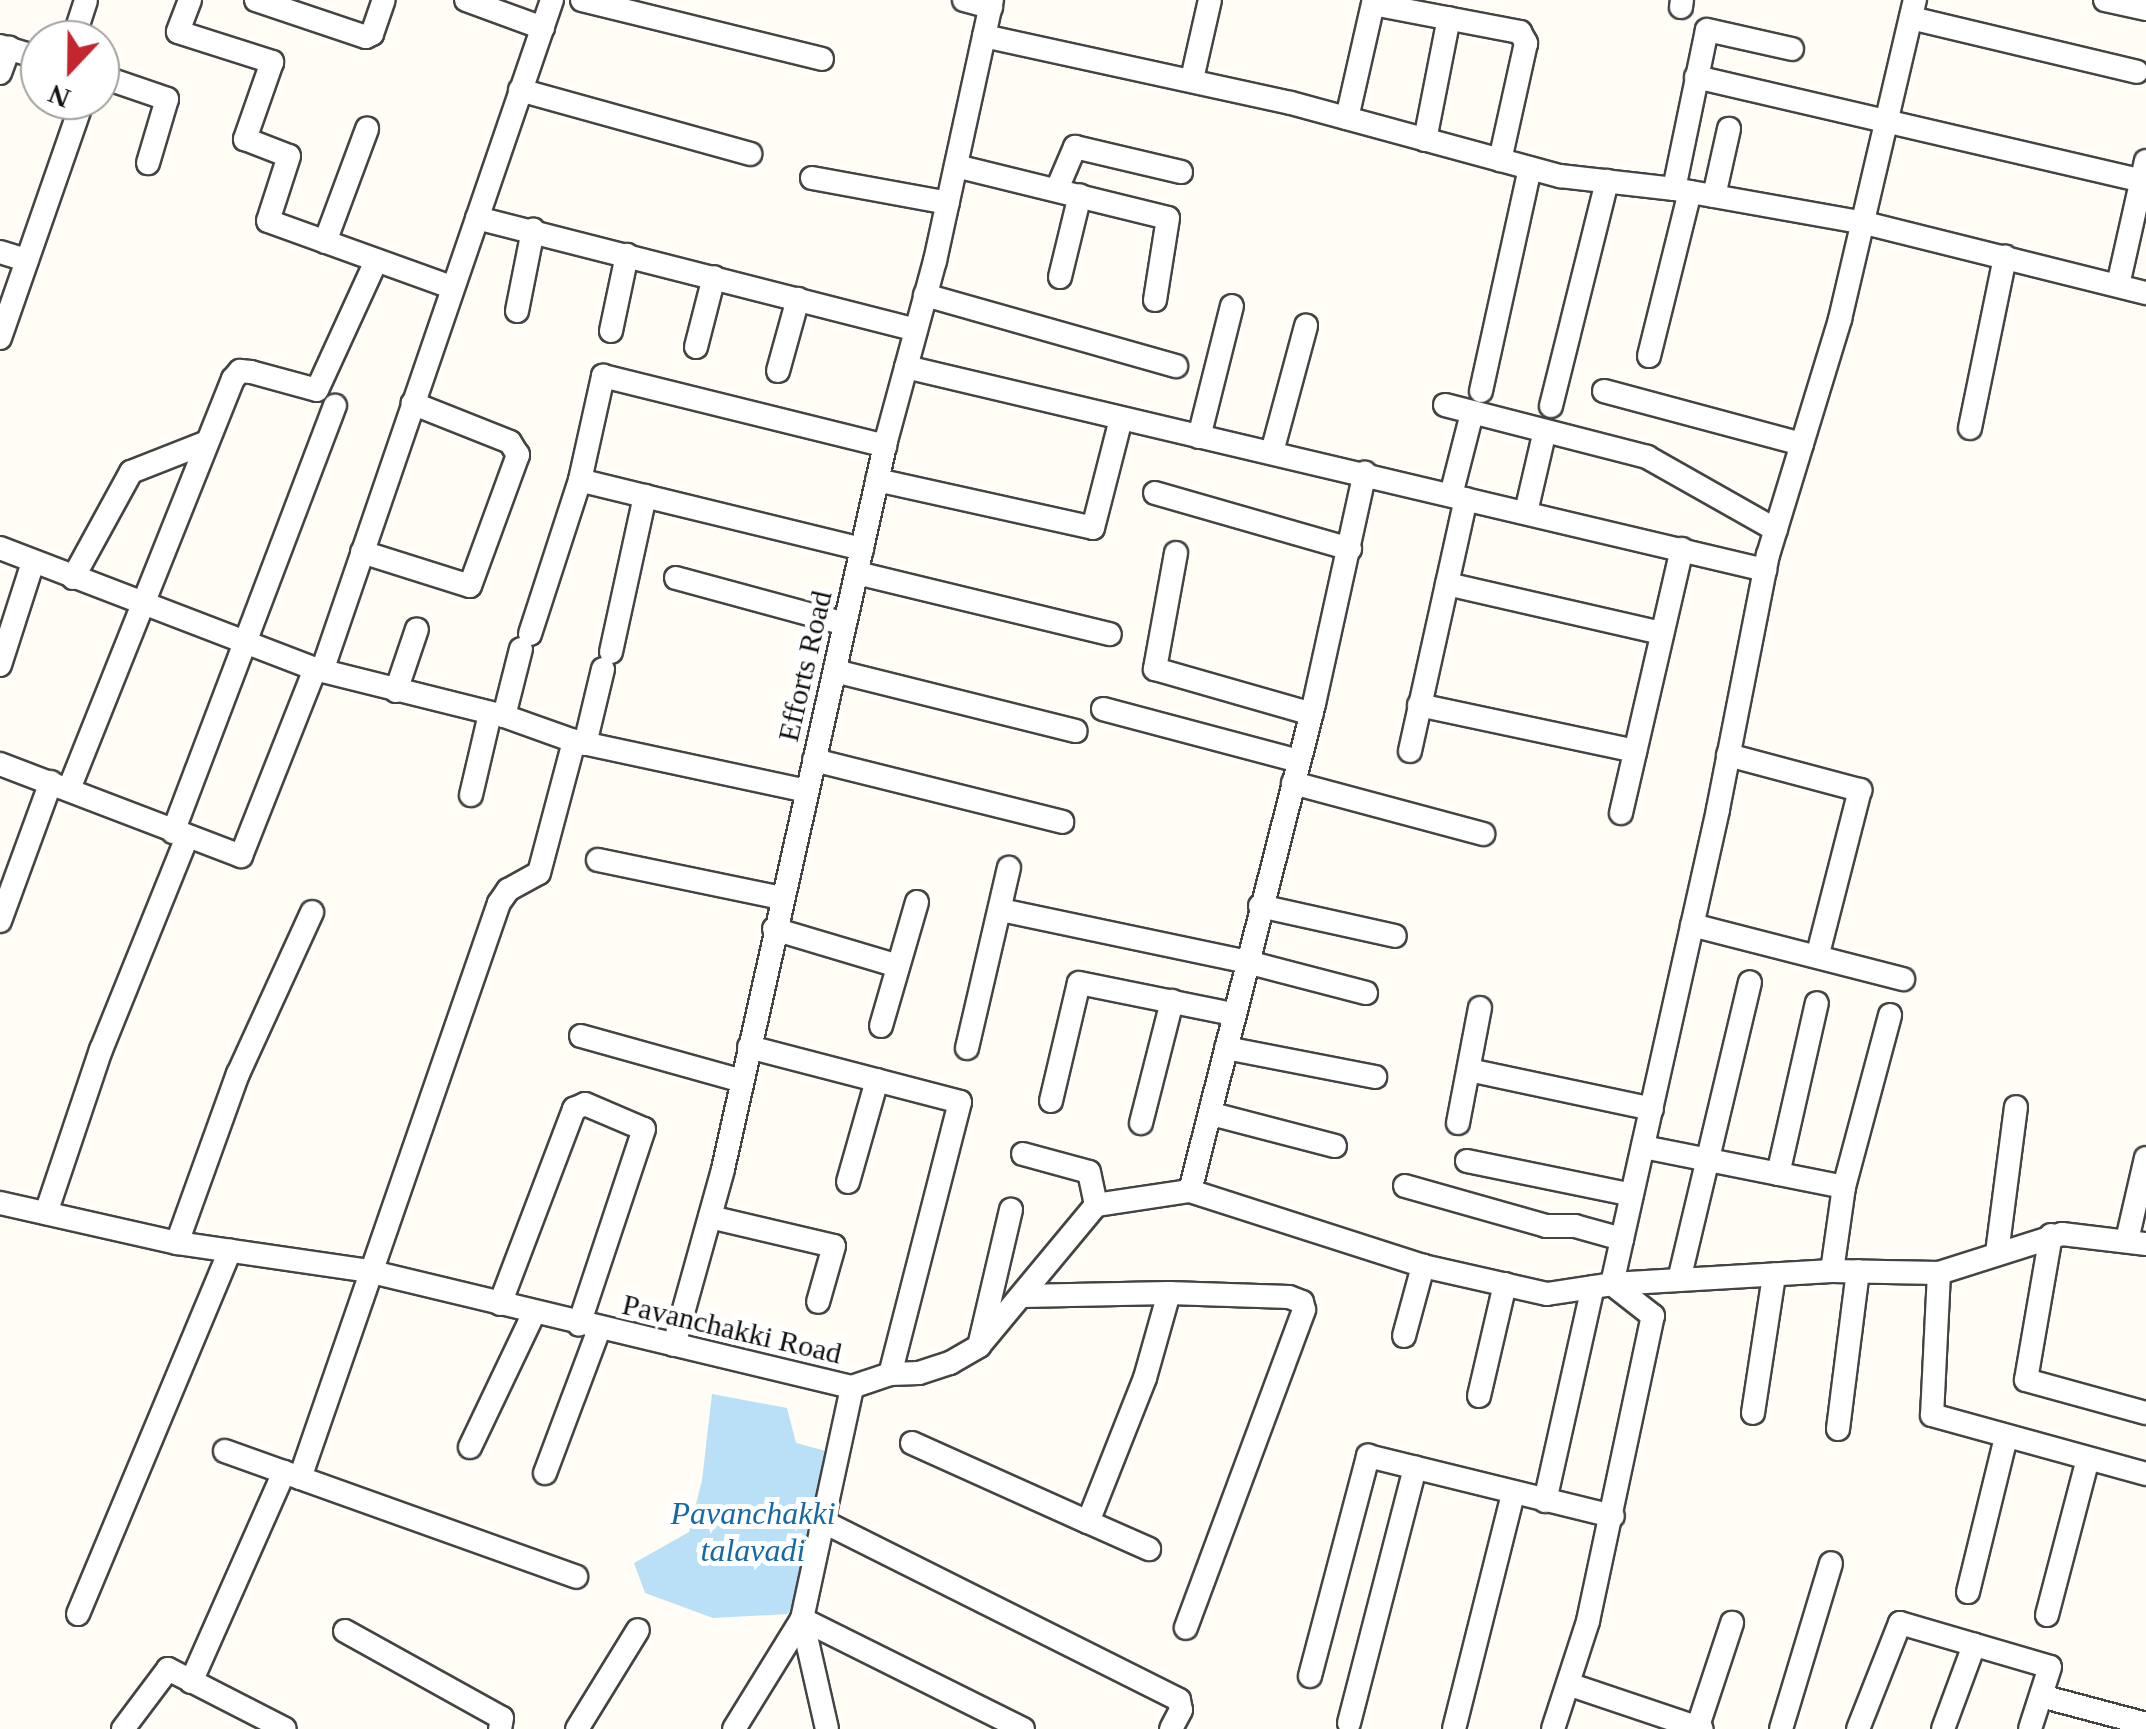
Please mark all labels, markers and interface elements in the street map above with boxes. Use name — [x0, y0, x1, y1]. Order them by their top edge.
north arrow — [20, 20, 120, 120]
text: N — [44, 78, 75, 115]
street label: Efforts Road — [770, 587, 840, 745]
street label: Pavanchakki Road — [619, 1286, 845, 1372]
water label: Pavanchakki talavadi — [670, 1495, 836, 1570]

